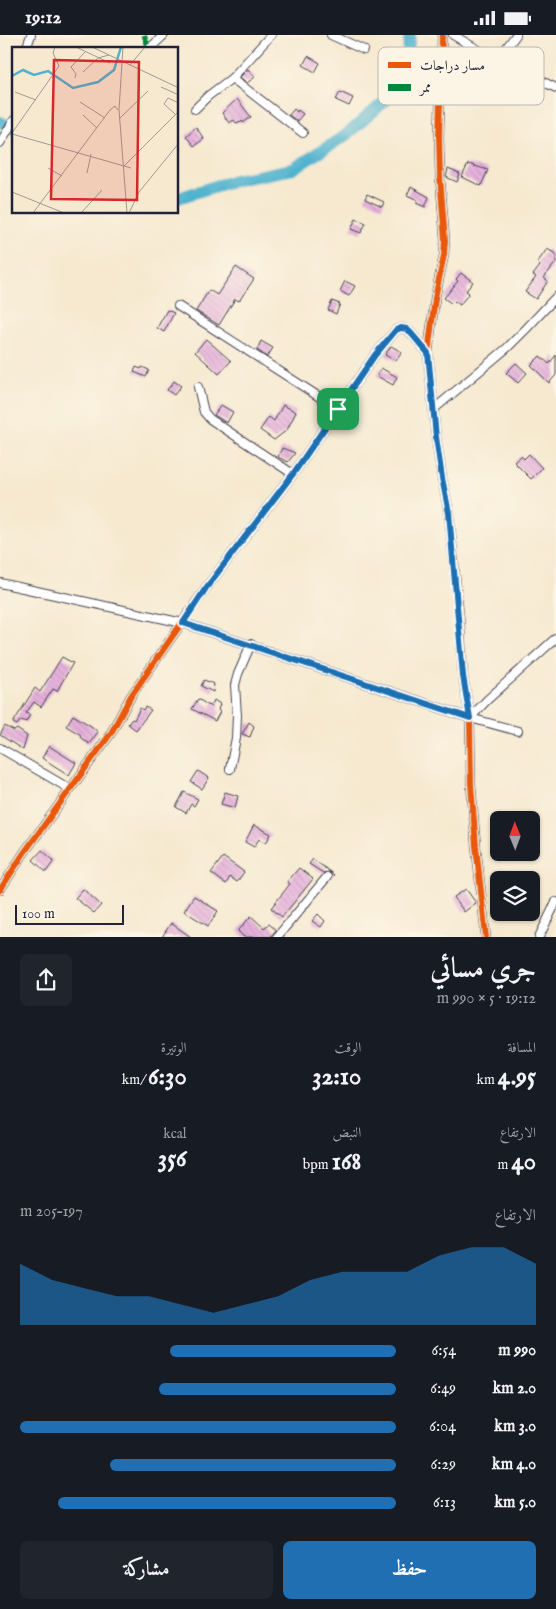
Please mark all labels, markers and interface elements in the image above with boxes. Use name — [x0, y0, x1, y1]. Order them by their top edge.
text: 19:12 — [25, 6, 61, 30]
inset map — [12, 47, 179, 214]
legend — [378, 47, 544, 105]
text: مسار دراجات — [420, 57, 485, 75]
text: ممر — [418, 79, 431, 97]
pin — [317, 388, 359, 430]
icon: arrive — [324, 395, 352, 423]
north arrow — [490, 811, 540, 861]
map controls — [490, 811, 540, 921]
button: layers — [490, 871, 540, 921]
scale bar — [15, 901, 124, 925]
text: 100 m — [22, 905, 55, 923]
text: جري مسائي — [430, 952, 536, 987]
button: share — [20, 954, 72, 1006]
text: 19:12 · 5 × 990 m — [437, 989, 536, 1009]
text: الوتيرة — [161, 1039, 187, 1057]
text: الوقت — [335, 1039, 361, 1057]
text: المسافة — [507, 1039, 536, 1057]
text: 6:30 — [148, 1061, 187, 1093]
text: 32:10 — [312, 1061, 361, 1093]
text: 4.95 — [498, 1061, 536, 1093]
text: /km — [122, 1071, 148, 1089]
text: km — [476, 1071, 498, 1089]
text: النبض — [332, 1124, 361, 1142]
text: الارتفاع — [500, 1124, 536, 1142]
text: kcal — [163, 1125, 187, 1143]
text: 356 — [158, 1143, 187, 1175]
text: 168 — [332, 1146, 361, 1178]
text: 40 — [511, 1146, 536, 1178]
text: bpm — [303, 1156, 332, 1174]
text: m — [498, 1156, 511, 1174]
text: 197–205 m — [20, 1202, 83, 1222]
text: الارتفاع — [494, 1206, 536, 1226]
text: 6:54 — [431, 1341, 456, 1361]
text: 990 m — [498, 1341, 536, 1361]
text: 6:49 — [430, 1379, 456, 1399]
text: 2.0 km — [493, 1379, 536, 1399]
text: 6:04 — [429, 1417, 456, 1437]
text: 3.0 km — [494, 1417, 536, 1437]
text: 6:29 — [431, 1455, 456, 1475]
text: 4.0 km — [492, 1455, 536, 1475]
text: 6:13 — [433, 1493, 456, 1513]
text: 5.0 km — [494, 1493, 536, 1513]
button: مشاركة — [20, 1541, 273, 1599]
button: حفظ — [283, 1541, 536, 1599]

